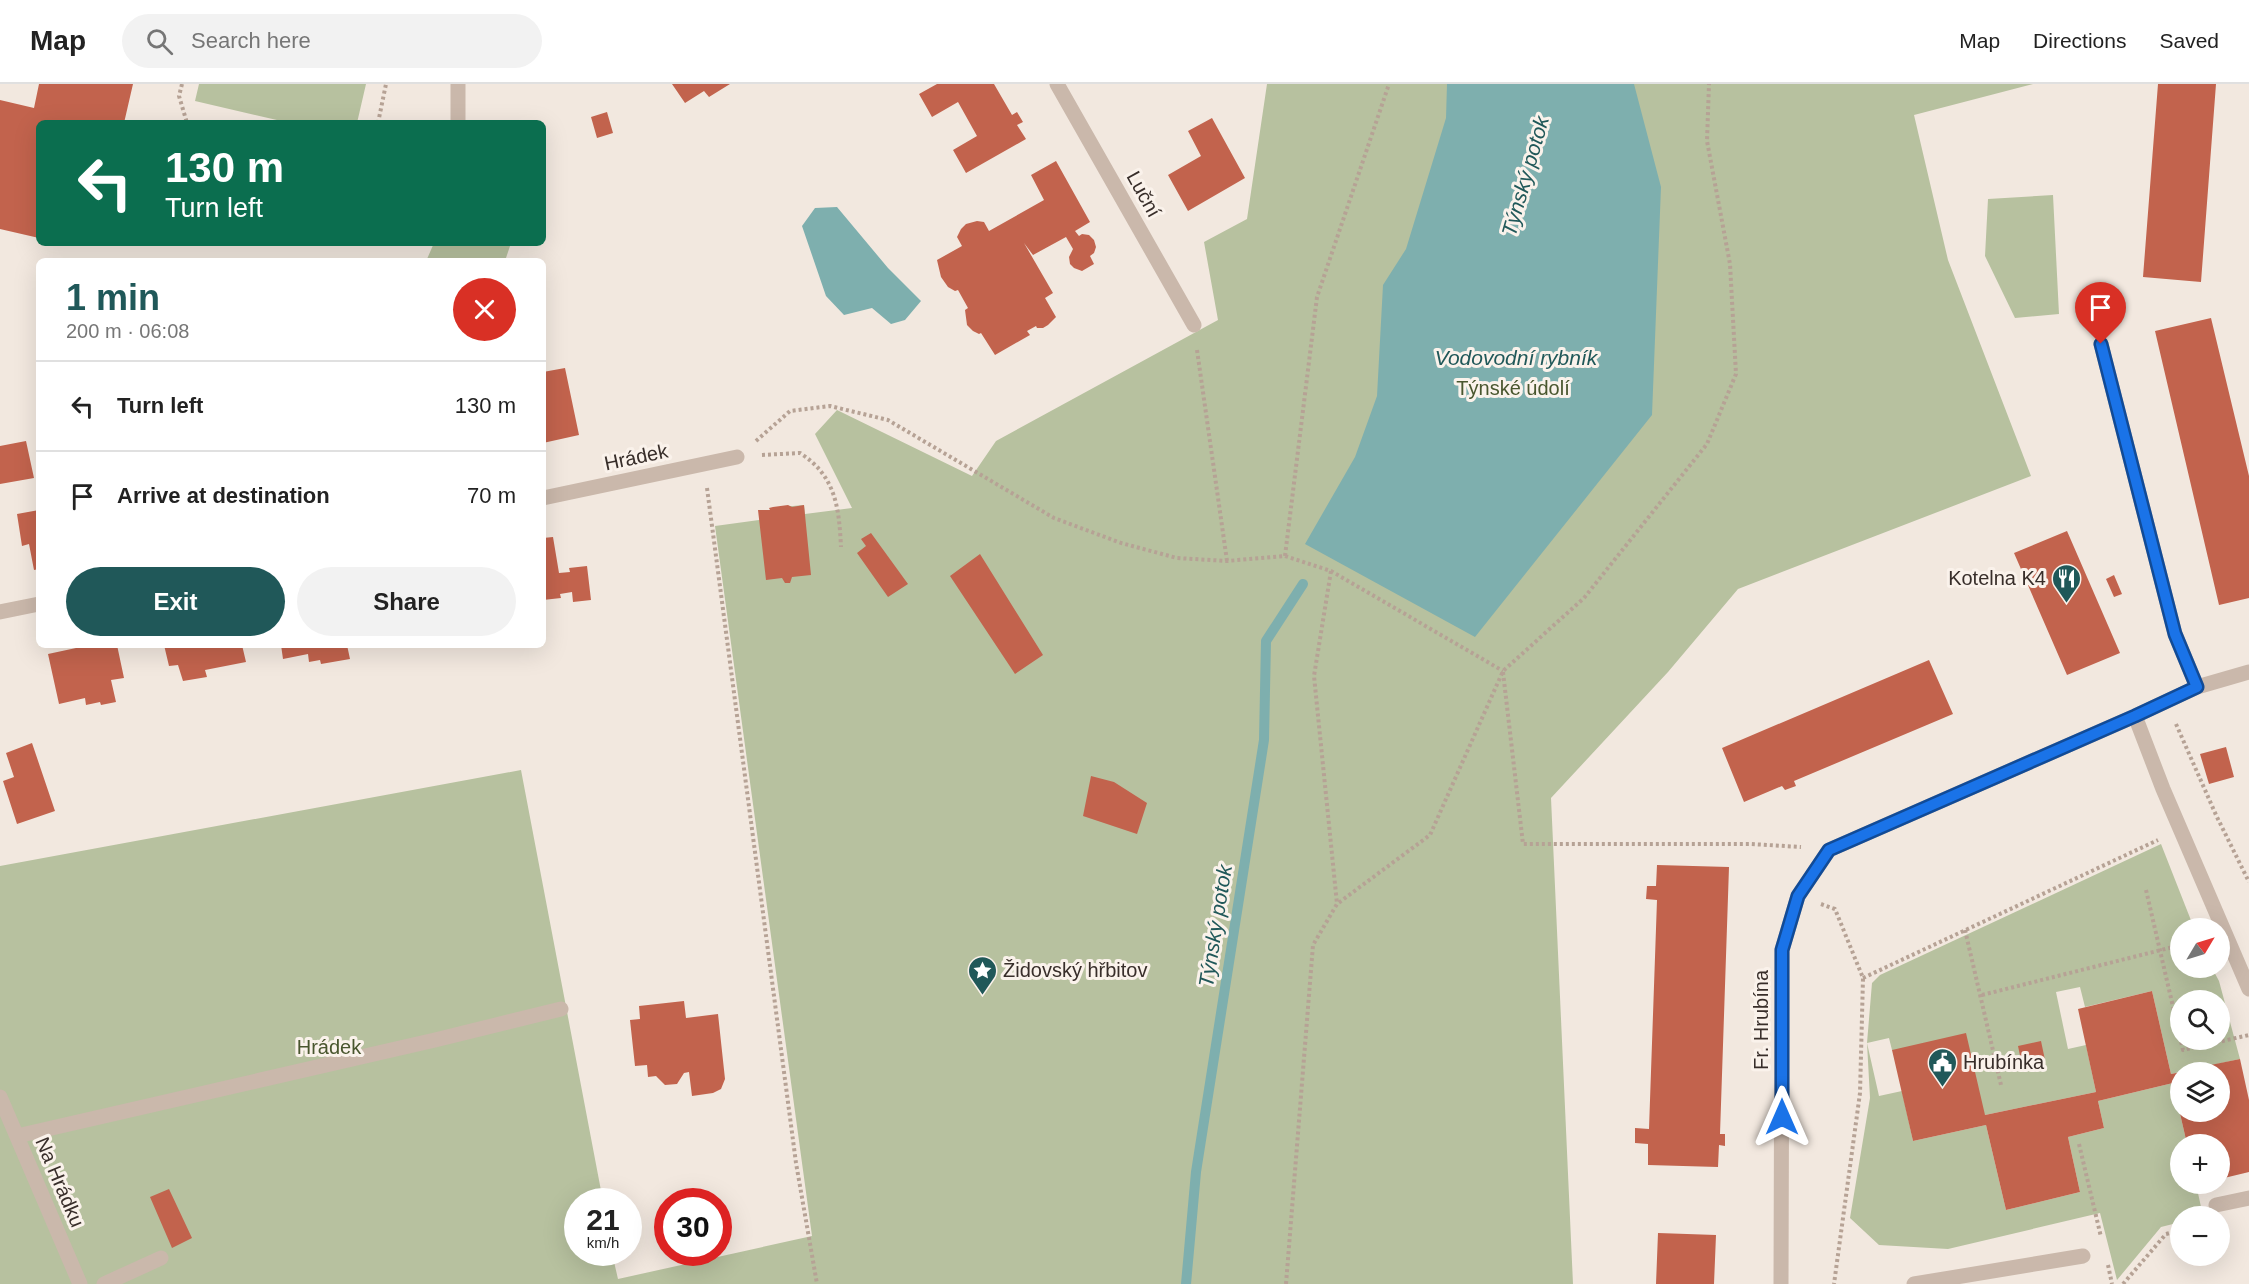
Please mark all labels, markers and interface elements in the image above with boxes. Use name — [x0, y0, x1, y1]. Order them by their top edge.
search box — [122, 14, 542, 68]
text: Map — [30, 25, 86, 56]
icon: search — [143, 25, 176, 58]
text: Search here — [191, 28, 311, 53]
text: Map — [1959, 29, 2000, 52]
text: Directions — [2033, 29, 2126, 52]
text: Saved — [2159, 29, 2219, 52]
water label: Týnský potok — [1497, 112, 1554, 239]
icon: left — [66, 144, 144, 222]
text: 130 m — [165, 144, 284, 191]
street label: Luční — [1123, 167, 1166, 221]
text: Turn left — [165, 193, 263, 223]
text: 1 min — [66, 277, 160, 318]
button: close — [453, 278, 516, 341]
pin — [2075, 282, 2126, 344]
icon: arrive — [2084, 291, 2117, 324]
text: 200 m · 06:08 — [66, 320, 189, 342]
water label: Vodovodní rybník — [1435, 346, 1599, 369]
park label: Týnské údolí — [1456, 377, 1570, 399]
icon: left — [66, 390, 99, 423]
text: Turn left — [117, 393, 203, 418]
text: 130 m — [455, 393, 516, 418]
street label: Hrádek — [602, 439, 671, 474]
icon: arrive — [66, 480, 99, 513]
text: Arrive at destination — [117, 483, 330, 508]
text: 70 m — [467, 483, 516, 508]
restaurant icon: Kotelna K4 — [2051, 562, 2083, 604]
button: Exit — [66, 567, 285, 636]
button: Share — [297, 567, 516, 636]
place label: Kotelna K4 — [1948, 567, 2046, 589]
water label: Týnský potok — [1194, 862, 1236, 989]
north arrow — [2170, 918, 2230, 978]
map controls — [2170, 918, 2230, 1266]
place icon: Židovský hřbitov — [966, 954, 998, 996]
place label: Židovský hřbitov — [1003, 959, 1148, 981]
street label: Fr. Hrubína — [1750, 969, 1772, 1070]
button: search — [2170, 990, 2230, 1050]
park label: Hrádek — [297, 1036, 362, 1058]
public building icon: Hrubínka — [1926, 1046, 1958, 1088]
place label: Hrubínka — [1963, 1051, 2045, 1073]
button: layers — [2170, 1062, 2230, 1122]
position arrow — [1750, 1085, 1814, 1149]
street label: Na Hrádku — [31, 1134, 89, 1230]
button: + — [2170, 1134, 2230, 1194]
speed limit sign: 30 — [654, 1188, 732, 1266]
text: 21 — [586, 1203, 620, 1236]
button: − — [2170, 1206, 2230, 1266]
text: km/h — [587, 1234, 619, 1251]

